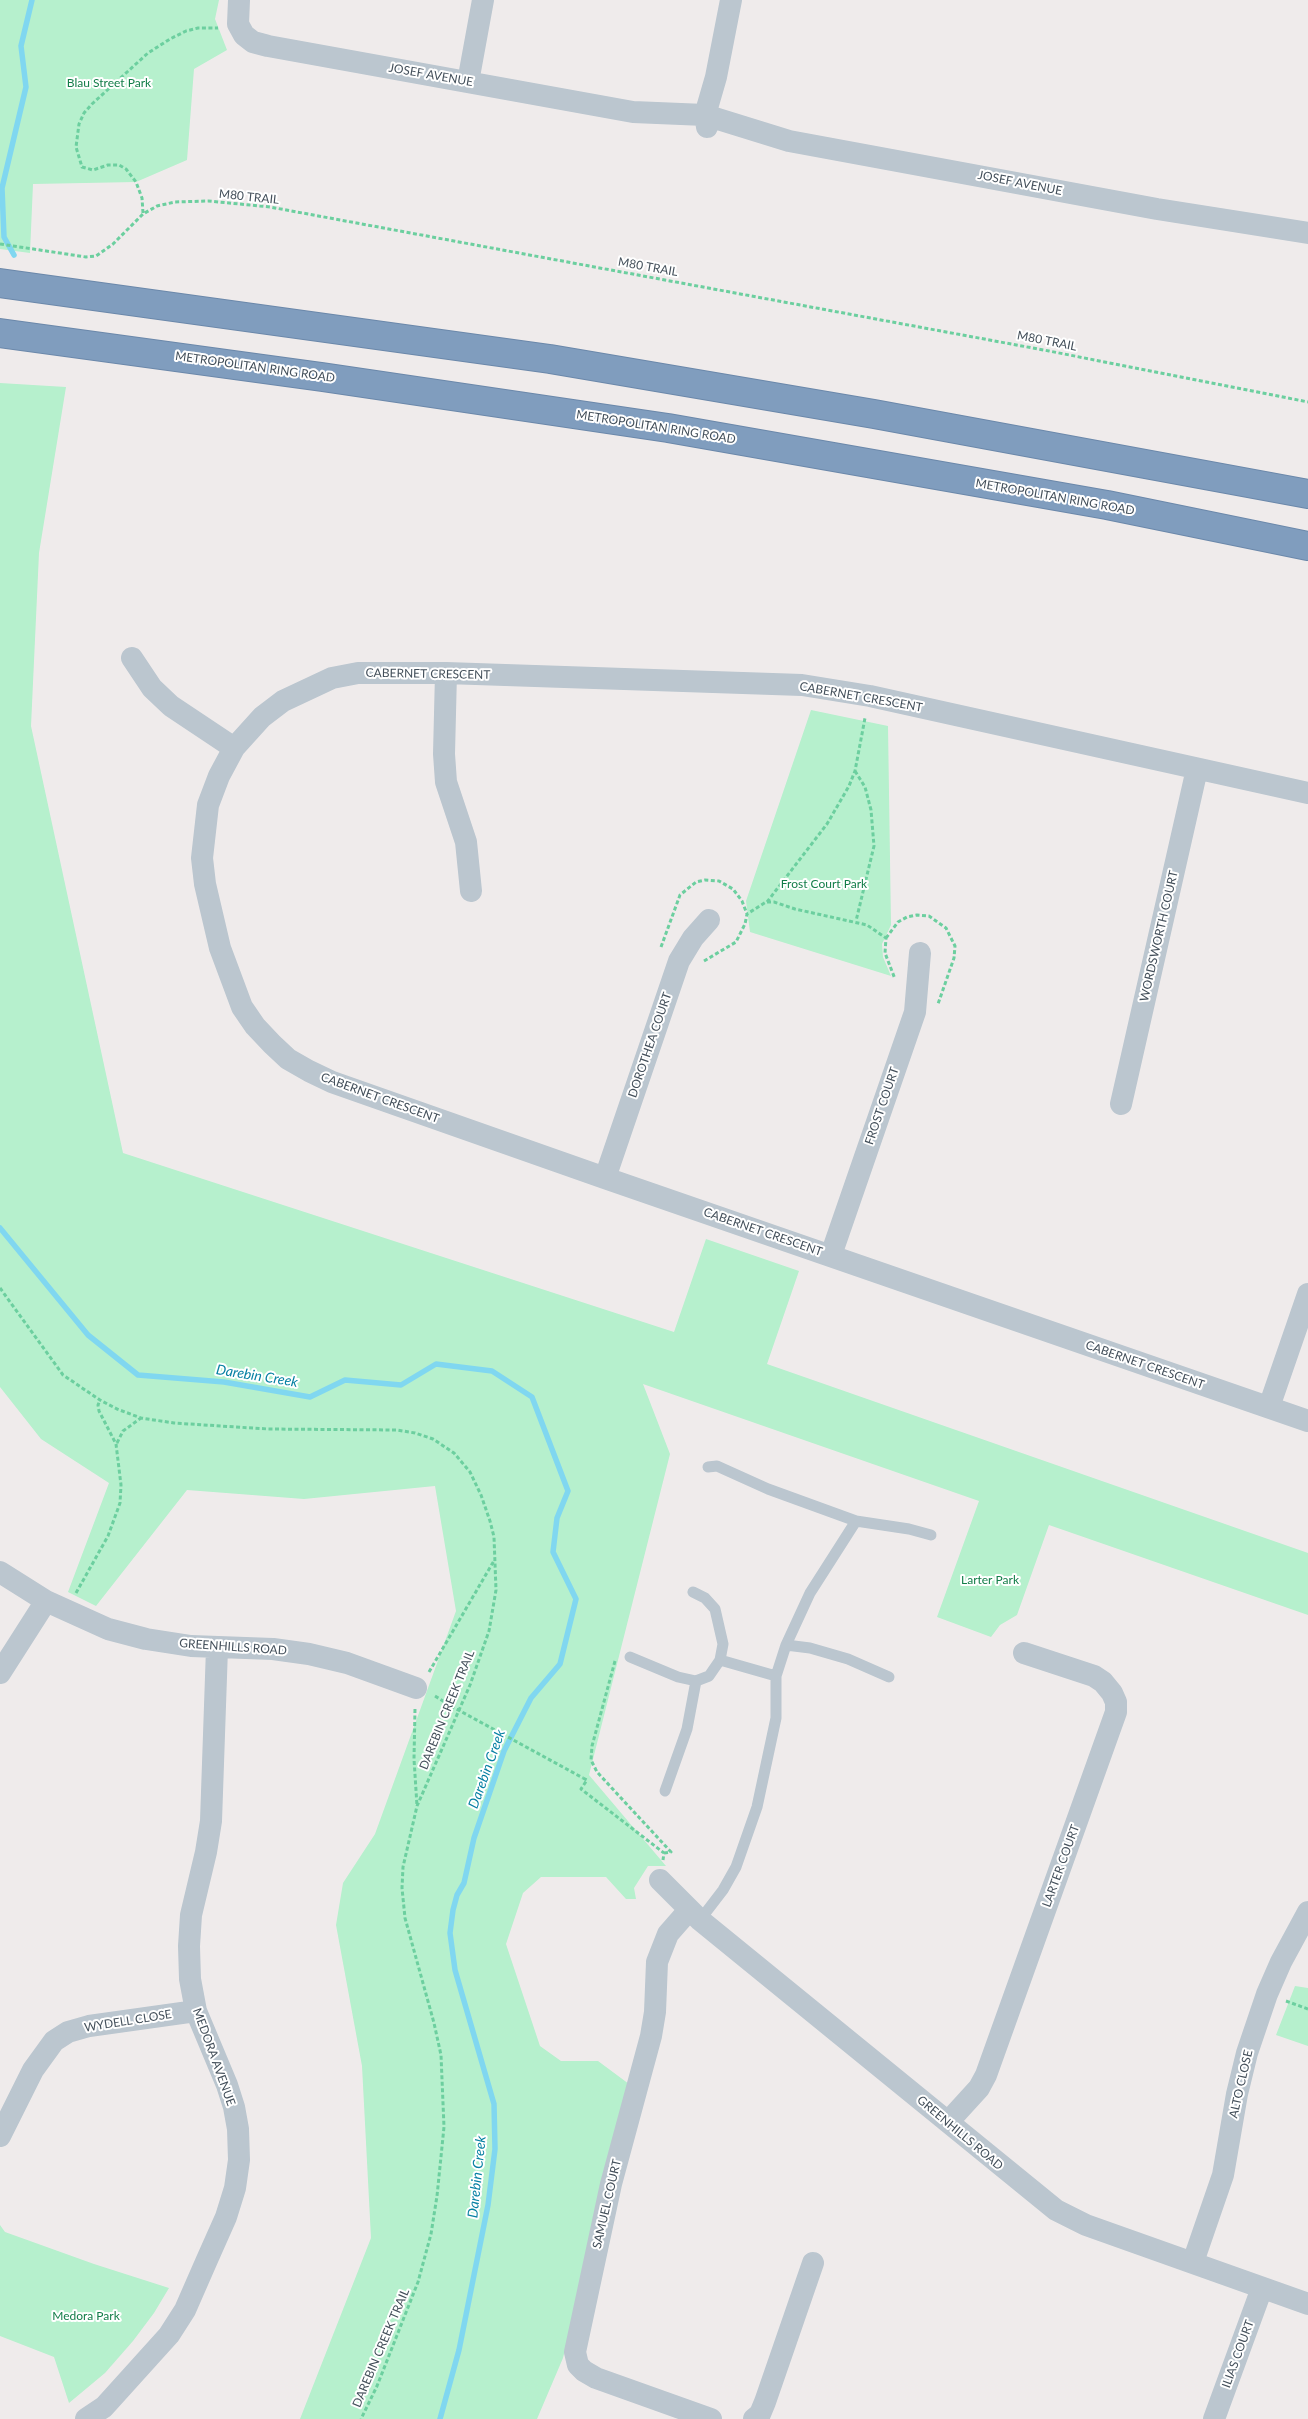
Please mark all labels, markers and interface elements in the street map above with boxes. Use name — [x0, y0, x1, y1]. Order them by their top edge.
street label: JOSEF AVENUE — [388, 60, 474, 90]
park label: Blau Street Park — [67, 76, 151, 90]
street label: JOSEF AVENUE — [977, 168, 1063, 198]
street label: M80 TRAIL — [218, 187, 280, 207]
street label: M80 TRAIL — [617, 255, 679, 279]
street label: M80 TRAIL — [1016, 328, 1078, 354]
street label: METROPOLITAN RING ROAD — [174, 349, 336, 385]
street label: METROPOLITAN RING ROAD — [575, 407, 737, 447]
street label: METROPOLITAN RING ROAD — [974, 476, 1136, 518]
street label: CABERNET CRESCENT — [366, 666, 490, 682]
street label: CABERNET CRESCENT — [798, 679, 924, 715]
street label: WORDSWORTH COURT — [1137, 869, 1181, 1003]
park label: Frost Court Park — [781, 877, 867, 891]
street label: DOROTHEA COURT — [625, 990, 675, 1100]
street label: FROST COURT — [862, 1065, 902, 1147]
street label: CABERNET CRESCENT — [319, 1070, 441, 1126]
street label: CABERNET CRESCENT — [702, 1205, 824, 1259]
street label: CABERNET CRESCENT — [1084, 1338, 1206, 1392]
water label: Darebin Creek — [215, 1361, 299, 1391]
park label: Larter Park — [961, 1573, 1019, 1587]
street label: GREENHILLS ROAD — [179, 1636, 287, 1658]
street label: DAREBIN CREEK TRAIL — [416, 1648, 478, 1772]
water label: Darebin Creek — [465, 1727, 509, 1811]
street label: LARTER COURT — [1039, 1823, 1083, 1909]
street label: MEDORA AVENUE — [190, 2006, 238, 2108]
street label: WYDELL CLOSE — [83, 2007, 173, 2035]
street label: ALTO CLOSE — [1226, 2049, 1256, 2119]
street label: GREENHILLS ROAD — [914, 2093, 1006, 2173]
water label: Darebin Creek — [464, 2135, 490, 2219]
street label: SAMUEL COURT — [590, 2158, 624, 2250]
street label: DAREBIN CREEK TRAIL — [349, 2287, 413, 2409]
park label: Medora Park — [52, 2309, 120, 2323]
street label: ILIAS COURT — [1219, 2318, 1257, 2390]

